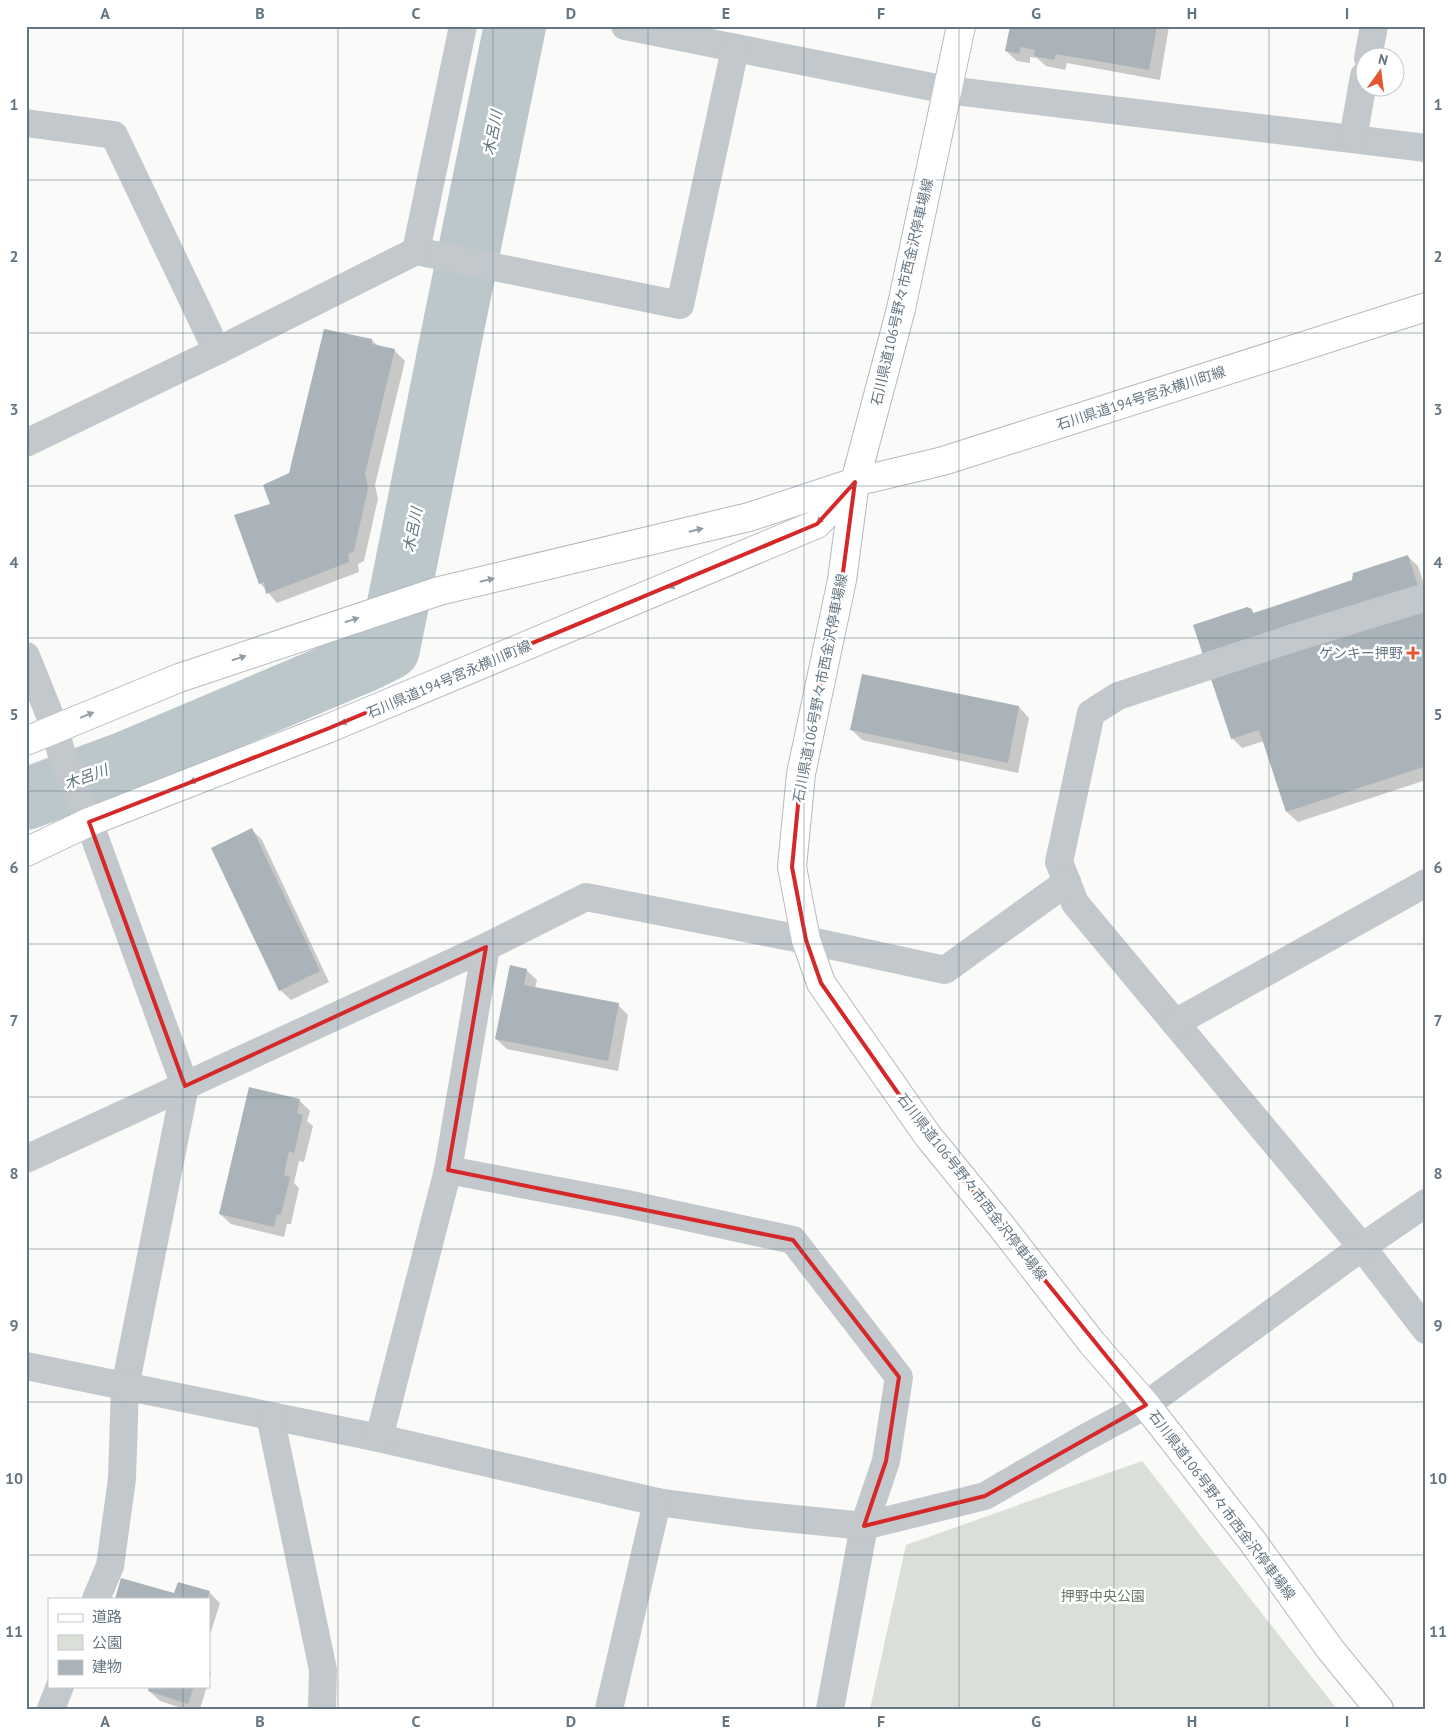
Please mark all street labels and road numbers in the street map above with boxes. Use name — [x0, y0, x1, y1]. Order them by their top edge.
street label: 石川県道106号野々市西金沢停車場線 — [867, 177, 937, 407]
street label: 石川県道194号宮永横川町線 — [1054, 362, 1228, 434]
street label: 石川県道106号野々市西金沢停車場線 — [789, 572, 851, 804]
street label: 石川県道194号宮永横川町線 — [364, 636, 534, 722]
street label: 石川県道106号野々市西金沢停車場線 — [893, 1090, 1051, 1284]
street label: 石川県道106号野々市西金沢停車場線 — [1145, 1407, 1299, 1603]

